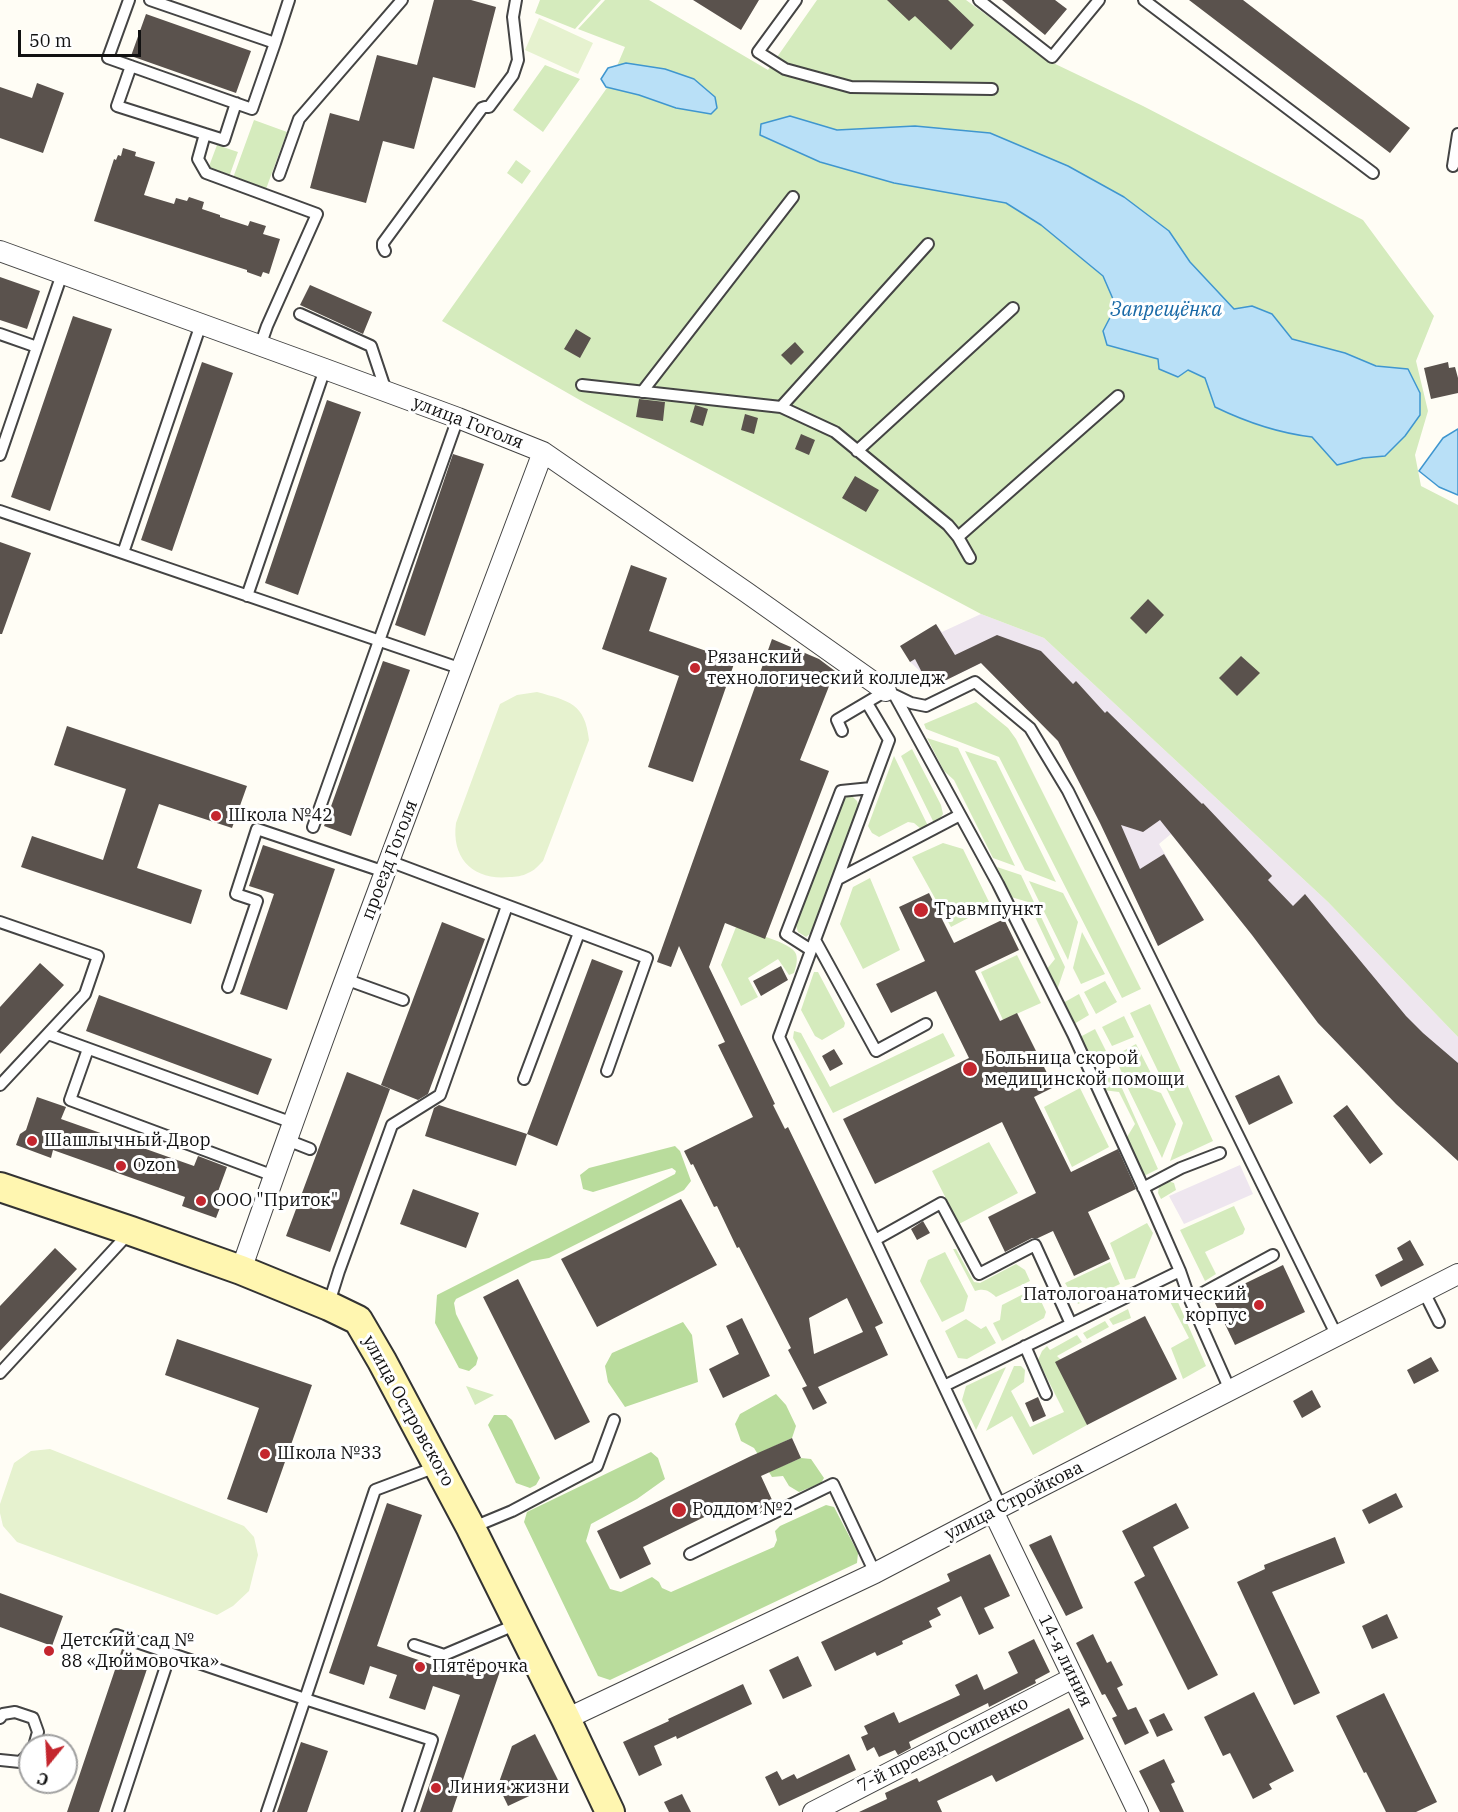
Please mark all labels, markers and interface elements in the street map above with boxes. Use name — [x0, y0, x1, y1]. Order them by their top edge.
scale bar — [21, 18, 144, 56]
text: 50 m — [29, 29, 72, 52]
water label: Запрещёнка — [1110, 298, 1222, 322]
street label: улица Гоголя — [409, 392, 527, 454]
place label: Рязанский технологический колледж — [707, 647, 945, 690]
marker: Рязанский технологический колледж — [688, 661, 702, 675]
street label: проезд Гоголя — [357, 797, 423, 923]
place label: Школа №42 — [228, 805, 333, 827]
marker: Школа №42 — [209, 809, 223, 823]
place label: Травмпункт — [934, 899, 1043, 921]
marker: Травмпункт — [912, 901, 930, 919]
place label: Больница скорой медицинской помощи — [984, 1048, 1185, 1090]
marker: Больница скорой медицинской помощи — [961, 1060, 979, 1078]
place label: Шашлычный Двор — [44, 1130, 210, 1152]
marker: Шашлычный Двор — [25, 1134, 39, 1148]
place label: Ozon — [133, 1155, 177, 1177]
marker: Ozon — [114, 1159, 128, 1173]
place label: ООО "Приток" — [213, 1190, 338, 1212]
marker: ООО "Приток" — [194, 1194, 208, 1208]
place label: Патологоанатомический корпус — [1023, 1284, 1247, 1326]
marker: Патологоанатомический корпус — [1252, 1298, 1266, 1312]
street label: улица Островского — [358, 1332, 458, 1490]
place label: Школа №33 — [277, 1443, 382, 1465]
marker: Школа №33 — [258, 1447, 272, 1461]
street label: улица Стройкова — [941, 1457, 1087, 1545]
place label: Роддом №2 — [692, 1499, 794, 1521]
marker: Роддом №2 — [670, 1501, 688, 1519]
street label: 14-я линия — [1033, 1611, 1097, 1711]
place label: Детский сад № 88 «Дюймовочка» — [61, 1630, 219, 1672]
marker: Детский сад № 88 «Дюймовочка» — [42, 1644, 56, 1658]
place label: Пятёрочка — [432, 1656, 528, 1678]
marker: Пятёрочка — [413, 1660, 427, 1674]
street label: 7-й проезд Осипенко — [854, 1692, 1032, 1798]
north arrow — [18, 1734, 78, 1794]
text: С — [35, 1768, 51, 1790]
place label: Линия жизни — [448, 1777, 570, 1799]
marker: Линия жизни — [429, 1781, 443, 1795]

